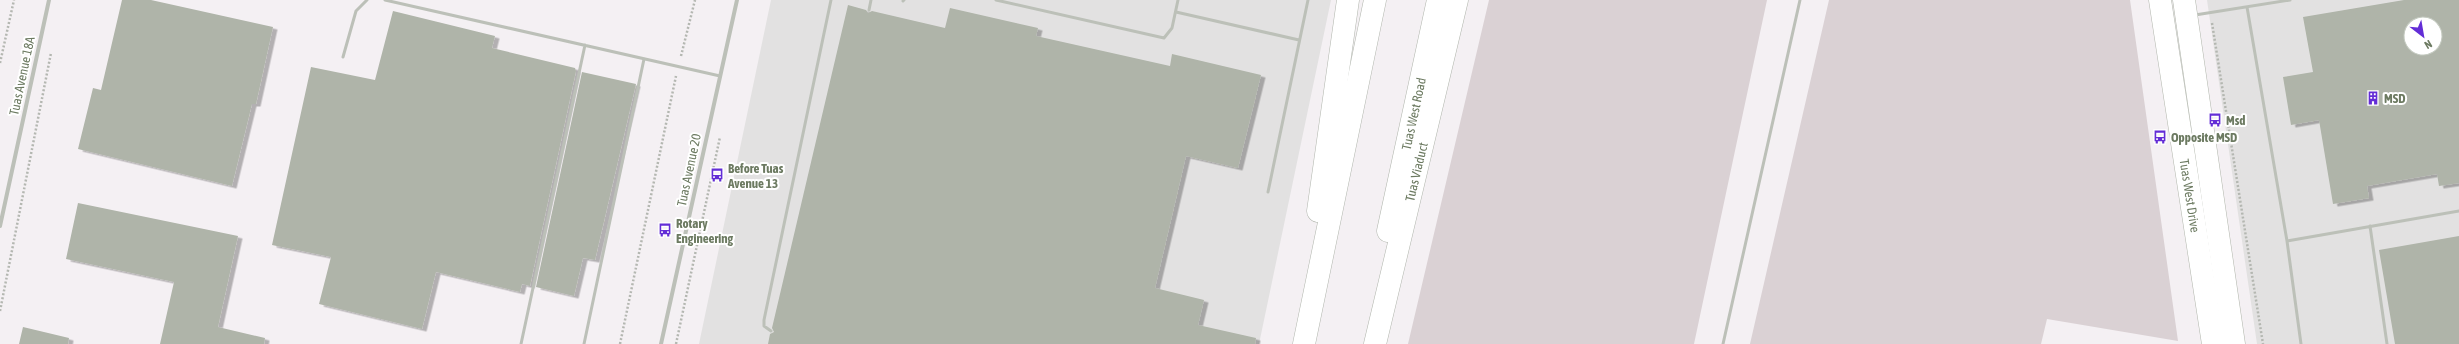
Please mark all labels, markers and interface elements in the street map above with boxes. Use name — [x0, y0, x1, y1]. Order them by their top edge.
north arrow — [2403, 16, 2443, 56]
street label: Tuas Avenue 18A — [6, 35, 38, 117]
text: N — [2422, 38, 2434, 51]
street label: Tuas West Road — [1398, 76, 1429, 151]
building icon: MSD — [2365, 90, 2381, 106]
place label: MSD — [2384, 91, 2405, 106]
bus stop icon: Msd — [2207, 112, 2223, 128]
place label: Msd — [2226, 113, 2245, 128]
bus stop icon: Opposite MSD — [2152, 129, 2168, 145]
place label: Opposite MSD — [2171, 130, 2237, 145]
street label: Tuas Avenue 20 — [674, 132, 704, 208]
street label: Tuas Viaduct — [1402, 141, 1430, 203]
street label: Tuas West Drive — [2177, 158, 2203, 234]
place label: Before Tuas Avenue 13 — [727, 161, 784, 191]
bus stop icon: Before Tuas Avenue 13 — [709, 167, 725, 183]
place label: Rotary Engineering — [676, 216, 734, 246]
bus stop icon: Rotary Engineering — [657, 222, 673, 238]

